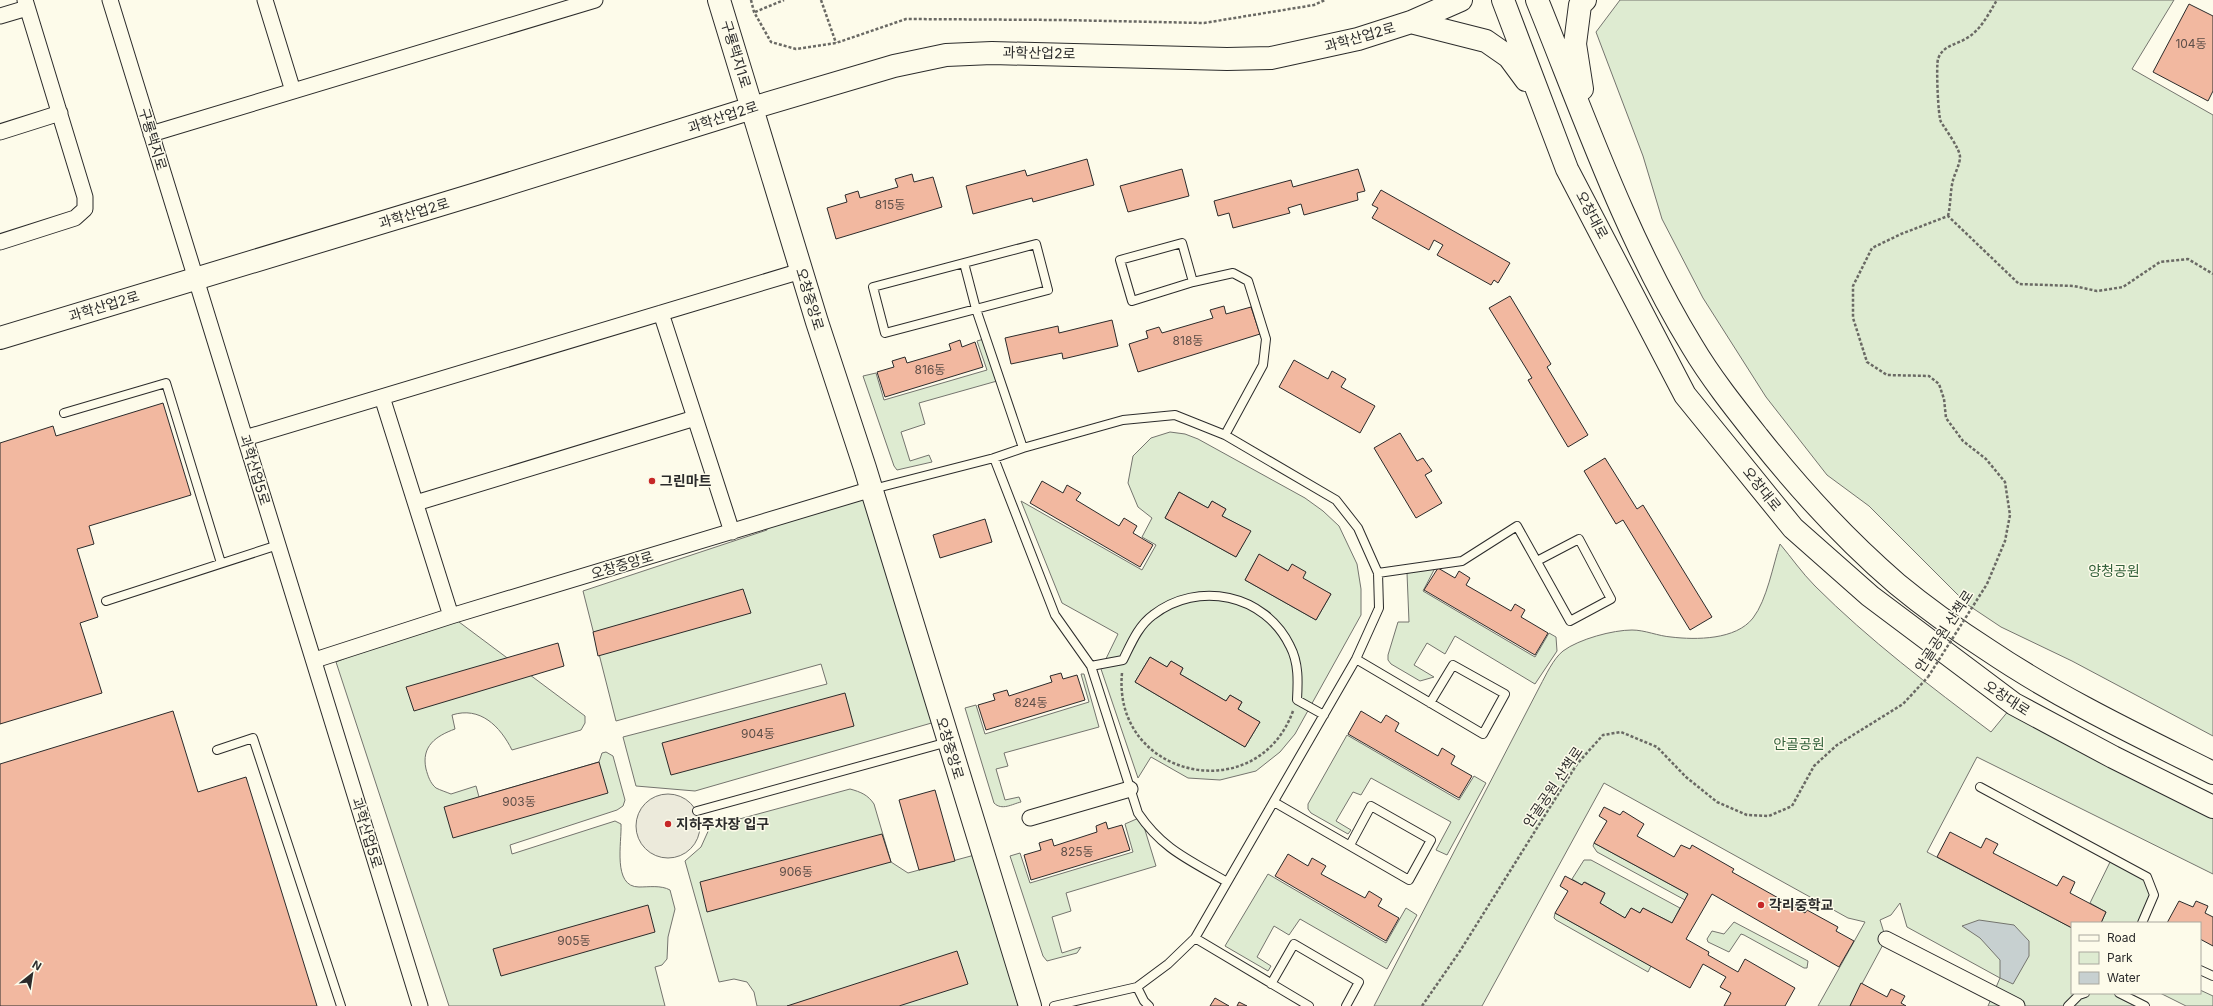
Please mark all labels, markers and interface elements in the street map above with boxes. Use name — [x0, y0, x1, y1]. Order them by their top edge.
street label: 구룡택지1로 — [718, 18, 755, 90]
street label: 과학산업2로 — [1322, 18, 1397, 55]
house number: 104동 — [2175, 36, 2207, 51]
street label: 과학산업2로 — [1002, 43, 1076, 62]
street label: 과학산업2로 — [686, 97, 760, 136]
street label: 구룡택지로 — [136, 106, 171, 172]
street label: 오창대로 — [1573, 188, 1612, 242]
street label: 과학산업2로 — [376, 194, 451, 231]
house number: 815동 — [875, 197, 905, 212]
street label: 오창중앙로 — [793, 266, 828, 332]
street label: 과학산업2로 — [66, 287, 141, 324]
house number: 818동 — [1173, 333, 1203, 348]
house number: 816동 — [915, 362, 945, 377]
street label: 과학산업5로 — [237, 433, 274, 507]
street label: 오창대로 — [1740, 463, 1785, 514]
place label: 그린마트 — [660, 472, 712, 489]
marker: 그린마트 — [647, 476, 657, 486]
street label: 오창중앙로 — [589, 547, 655, 582]
park label: 양청공원 — [2088, 562, 2140, 579]
street label: 안골공원 산책로 — [1911, 587, 1976, 675]
street label: 오창대로 — [1981, 676, 2034, 719]
house number: 824동 — [1014, 695, 1048, 710]
street label: 오창중앙로 — [933, 715, 968, 781]
house number: 904동 — [741, 726, 775, 741]
park label: 안골공원 — [1773, 735, 1825, 752]
street label: 안골공원 산책로 — [1519, 743, 1586, 830]
house number: 903동 — [502, 794, 536, 809]
street label: 과학산업5로 — [349, 796, 386, 870]
place label: 지하주차장 입구 — [676, 815, 770, 832]
marker: 지하주차장 입구 — [663, 819, 673, 829]
house number: 825동 — [1060, 844, 1094, 859]
house number: 906동 — [779, 864, 813, 879]
place label: 각리중학교 — [1769, 896, 1834, 913]
marker: 각리중학교 — [1756, 900, 1766, 910]
legend — [2071, 922, 2201, 994]
text: Road — [2107, 930, 2136, 945]
house number: 905동 — [557, 933, 591, 948]
text: Park — [2107, 950, 2133, 965]
north arrow — [12, 954, 52, 994]
text: N — [30, 957, 44, 973]
text: Water — [2107, 970, 2141, 985]

